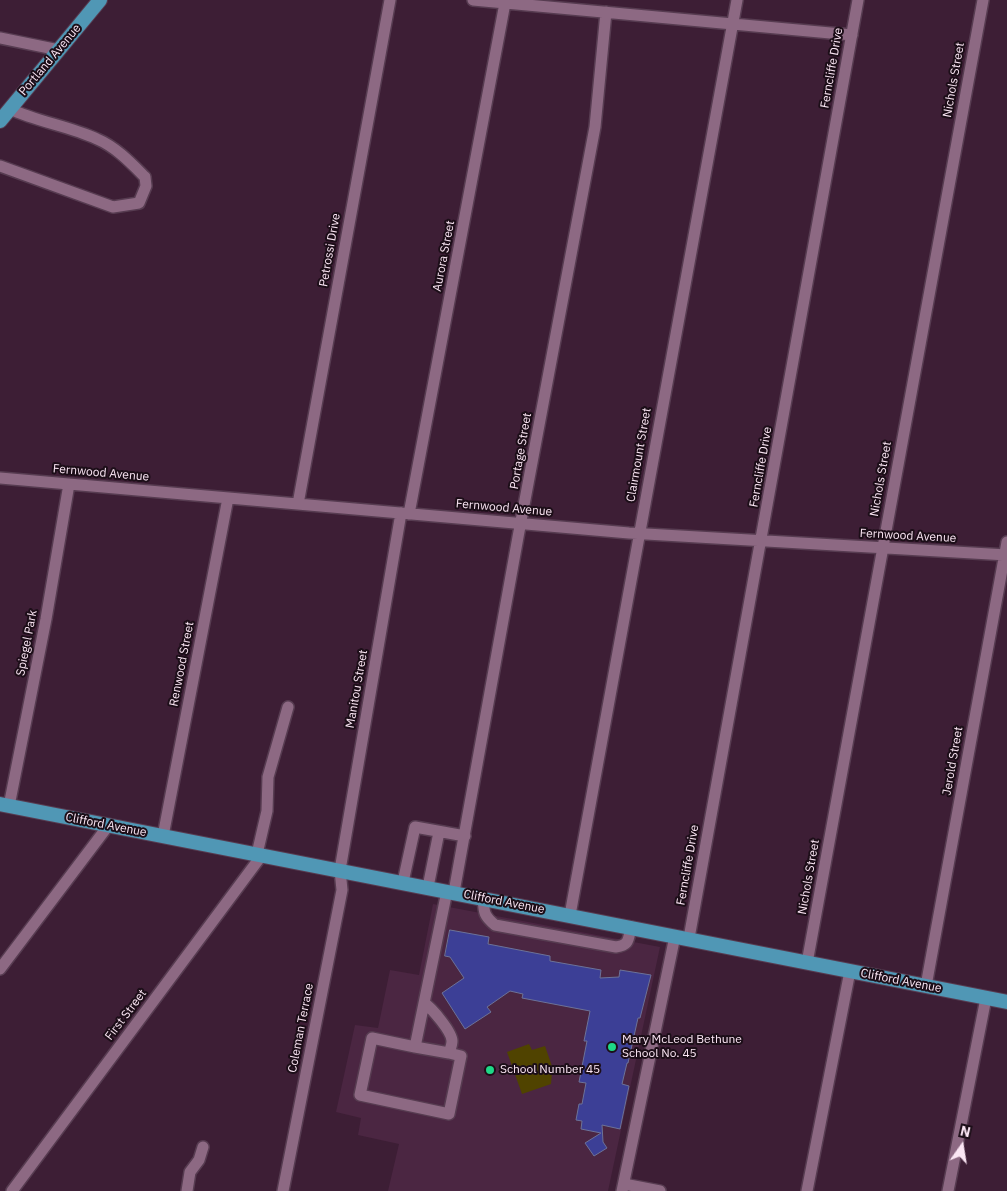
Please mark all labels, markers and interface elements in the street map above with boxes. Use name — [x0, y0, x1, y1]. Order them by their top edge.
street label: Portland Avenue — [16, 21, 84, 99]
street label: Ferncliffe Drive — [818, 27, 846, 109]
street label: Nichols Street — [940, 41, 968, 119]
street label: Petrossi Drive — [316, 212, 344, 288]
street label: Aurora Street — [430, 219, 458, 293]
street label: Clairmount Street — [624, 407, 654, 503]
street label: Portage Street — [507, 412, 535, 490]
street label: Ferncliffe Drive — [747, 426, 775, 508]
street label: Nichols Street — [867, 440, 895, 518]
street label: Fernwood Avenue — [52, 462, 150, 484]
street label: Fernwood Avenue — [455, 497, 553, 519]
street label: Fernwood Avenue — [859, 526, 957, 546]
street label: Spiegel Park — [14, 609, 40, 677]
street label: Renwood Street — [167, 620, 197, 708]
street label: Manitou Street — [343, 649, 371, 729]
street label: Jerold Street — [940, 725, 966, 797]
street label: Clifford Avenue — [64, 810, 148, 840]
street label: Ferncliffe Drive — [674, 824, 702, 906]
street label: Nichols Street — [795, 838, 823, 916]
street label: Clifford Avenue — [462, 887, 546, 917]
street label: Clifford Avenue — [859, 966, 943, 996]
street label: Coleman Terrace — [285, 982, 317, 1074]
street label: First Street — [102, 987, 150, 1043]
place label: Mary McLeod Bethune School No. 45 — [622, 1033, 742, 1061]
marker: Mary McLeod Bethune School No. 45 — [606, 1041, 618, 1053]
place label: School Number 45 — [500, 1063, 600, 1077]
marker: School Number 45 — [484, 1064, 496, 1076]
north arrow — [937, 1121, 987, 1171]
text: N — [958, 1121, 972, 1141]

